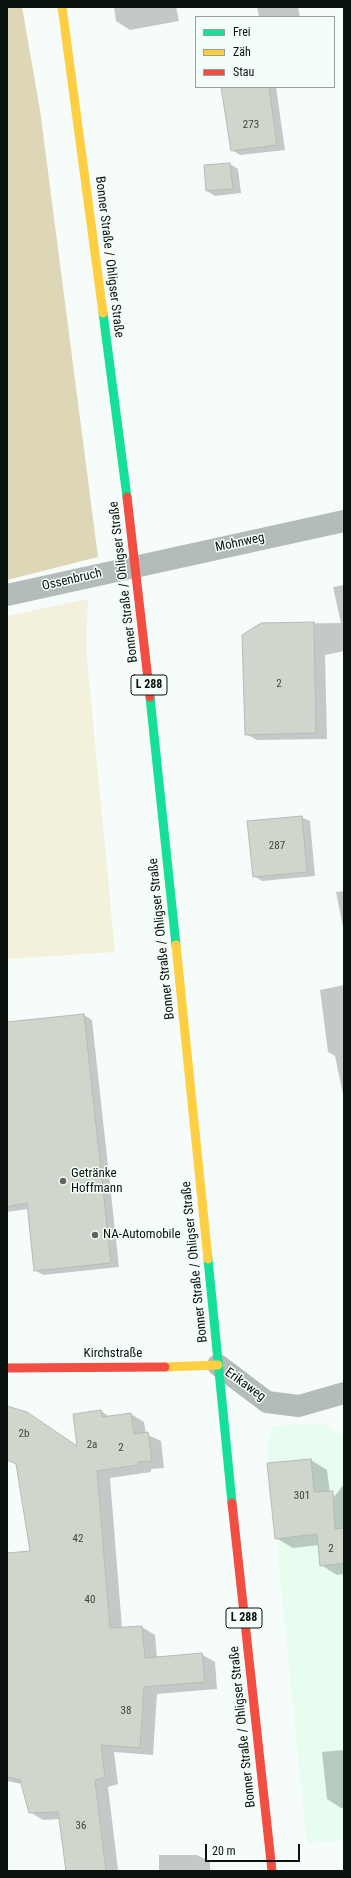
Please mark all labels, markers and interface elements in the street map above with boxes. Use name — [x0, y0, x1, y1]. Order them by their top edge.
legend — [195, 16, 335, 88]
text: Frei — [233, 25, 251, 39]
text: Zäh — [233, 45, 251, 59]
text: Stau — [233, 65, 254, 79]
house number: 273 — [243, 118, 259, 132]
street label: Bonner Straße / Ohligser Straße — [91, 176, 127, 338]
street label: Bonner Straße / Ohligser Straße — [106, 501, 142, 663]
street label: Mohnweg — [214, 530, 266, 556]
street label: Ossenbruch — [41, 566, 103, 594]
road number: L 288 — [131, 675, 167, 695]
house number: 2 — [276, 677, 282, 691]
house number: 287 — [269, 839, 285, 853]
street label: Bonner Straße / Ohligser Straße — [146, 857, 178, 1021]
place label: Getränke Hoffmann — [71, 1166, 122, 1197]
marker: Getränke Hoffmann — [58, 1176, 68, 1186]
street label: Bonner Straße / Ohligser Straße — [179, 1180, 211, 1344]
place label: NA-Automobile — [103, 1227, 181, 1243]
marker: NA-Automobile — [90, 1230, 100, 1240]
street label: Kirchstraße — [84, 1346, 142, 1362]
street label: Erikaweg — [222, 1365, 268, 1405]
house number: 2b — [19, 1427, 29, 1441]
house number: 2a — [87, 1438, 97, 1452]
house number: 2 — [118, 1441, 124, 1455]
house number: 301 — [294, 1489, 310, 1503]
house number: 42 — [73, 1532, 83, 1546]
house number: 2 — [328, 1542, 334, 1556]
house number: 40 — [85, 1593, 95, 1607]
road number: L 288 — [226, 1608, 262, 1628]
street label: Bonner Straße / Ohligser Straße — [227, 1645, 259, 1809]
house number: 38 — [121, 1704, 131, 1718]
house number: 36 — [76, 1819, 86, 1833]
scale bar — [207, 1836, 302, 1862]
text: 20 m — [212, 1844, 236, 1858]

